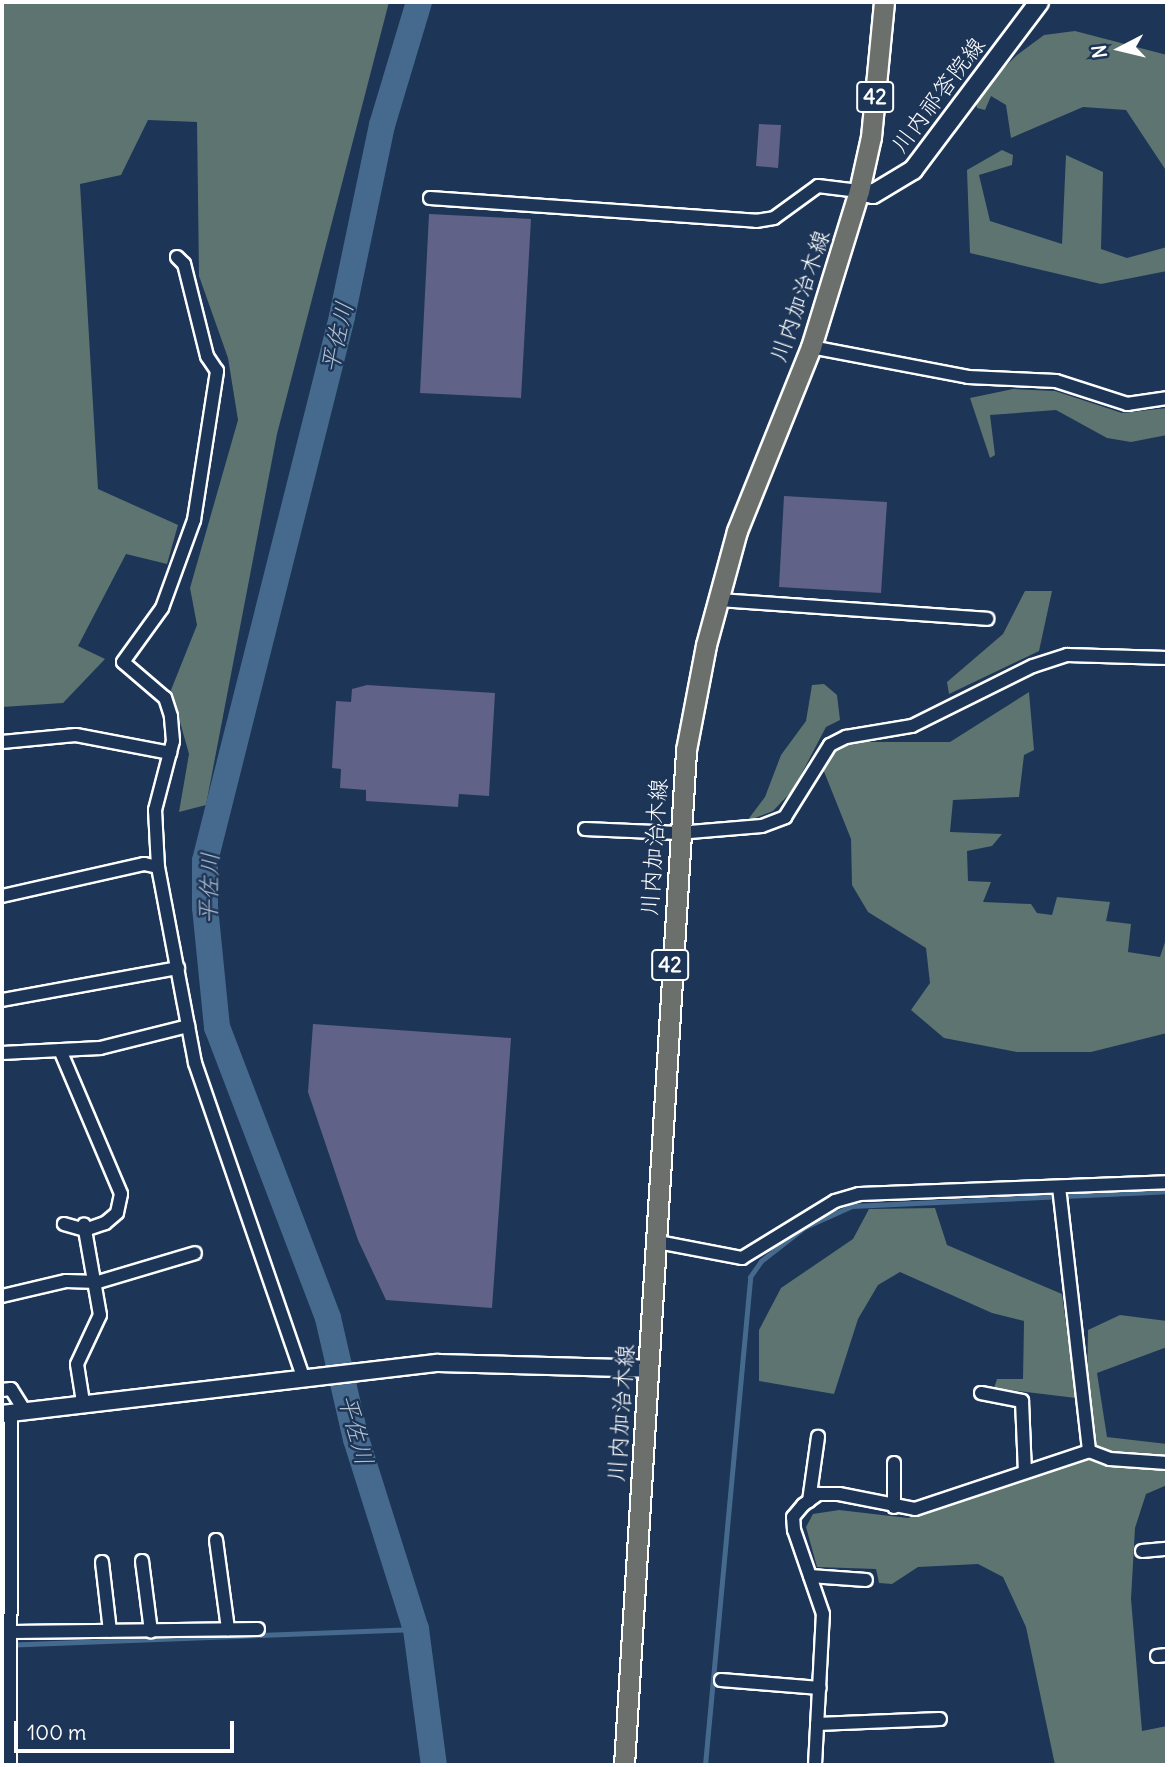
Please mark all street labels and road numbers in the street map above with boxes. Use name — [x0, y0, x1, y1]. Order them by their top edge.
street label: 川内祁答院線 — [885, 32, 991, 158]
road number: 42 — [856, 80, 894, 114]
street label: 川内加治木線 — [764, 226, 836, 366]
street label: 川内加治木線 — [635, 777, 673, 917]
road number: 42 — [651, 948, 689, 982]
street label: 川内加治木線 — [602, 1343, 640, 1483]

